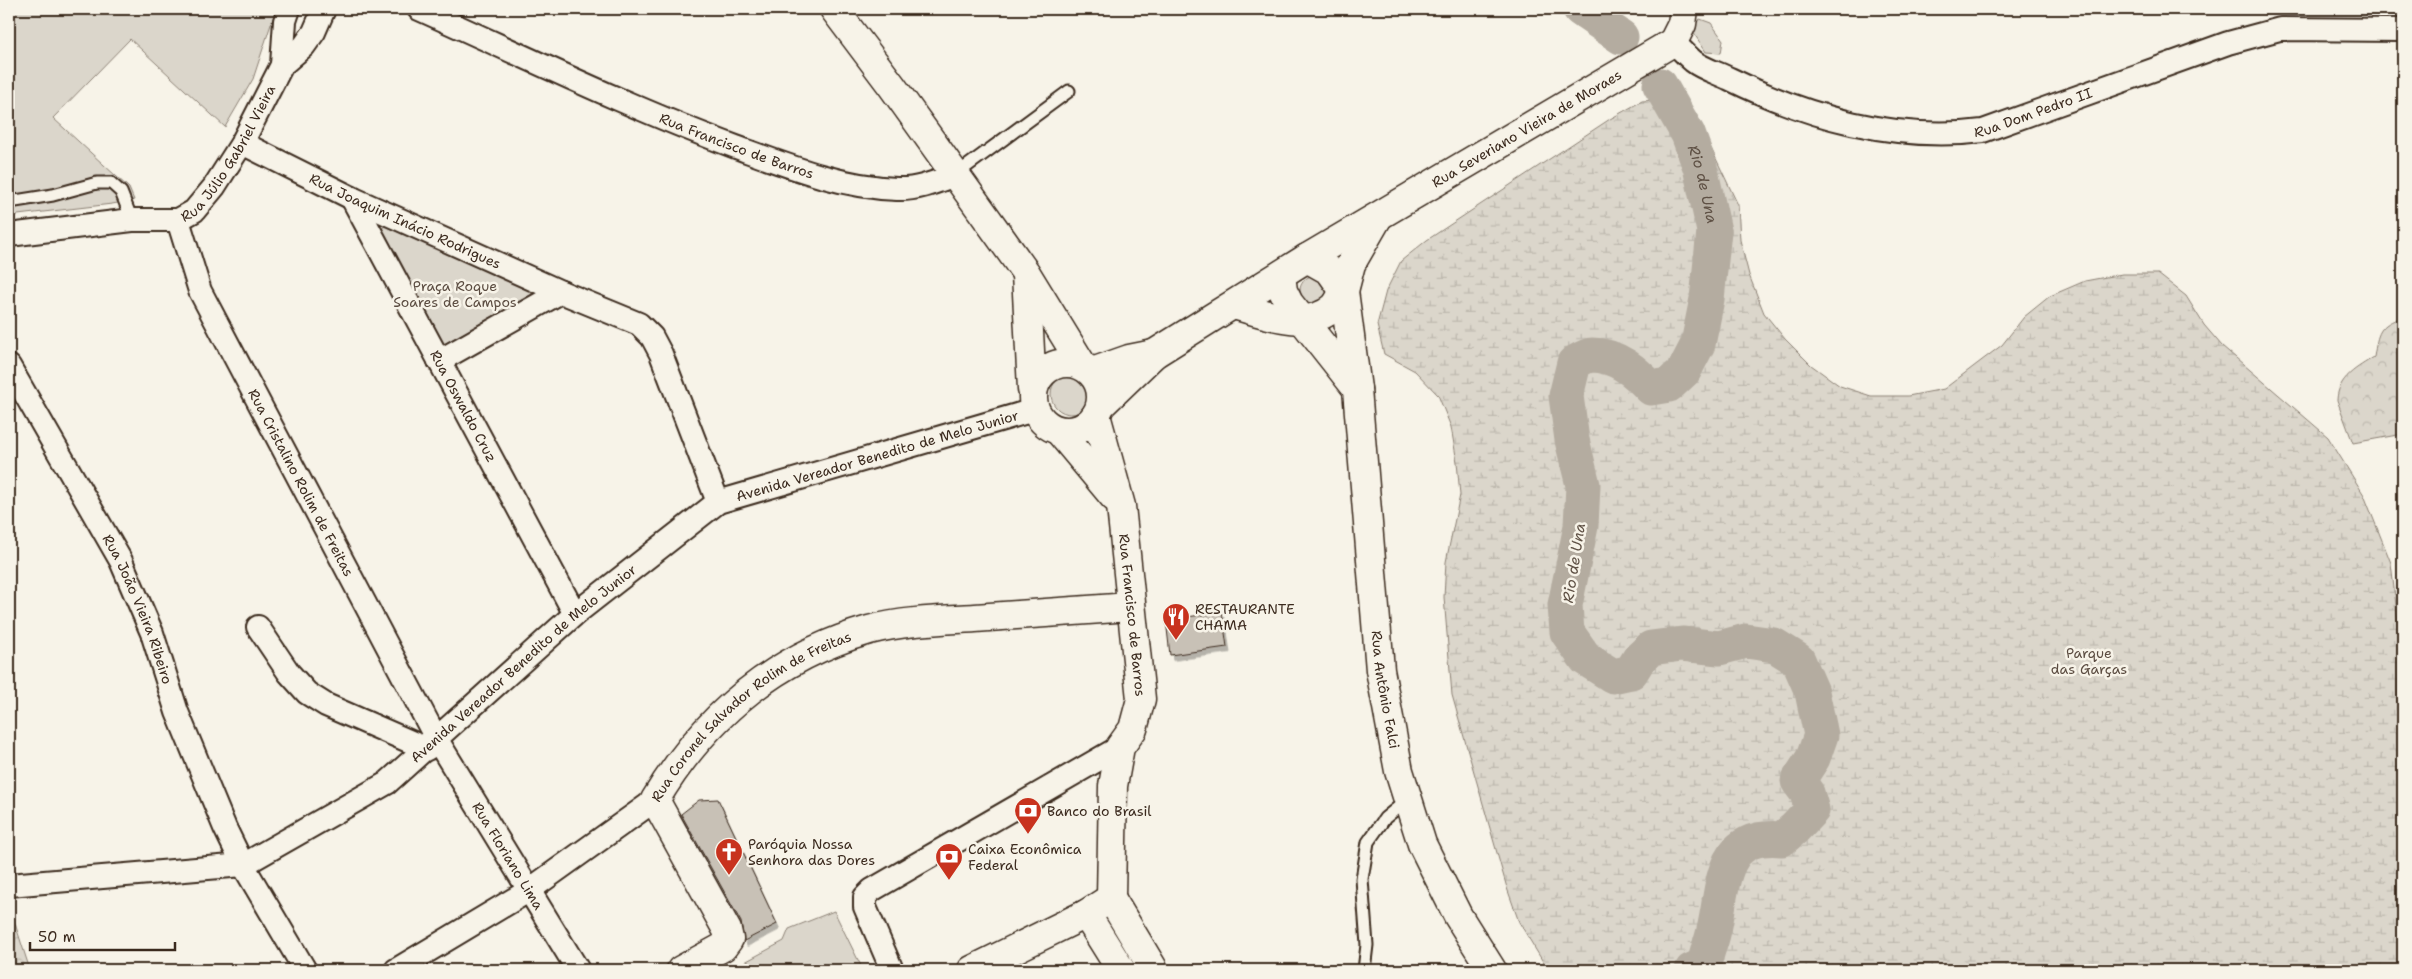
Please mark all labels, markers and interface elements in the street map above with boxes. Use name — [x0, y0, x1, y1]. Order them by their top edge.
street label: Rua Severiano Vieira de Moraes — [1428, 65, 1625, 191]
street label: Rua Júlio Gabriel Vieira — [177, 82, 279, 226]
street label: Rua Dom Pedro II — [1973, 83, 2095, 141]
street label: Rua Francisco de Barros — [657, 109, 816, 183]
water label: Rio de Una — [1683, 142, 1722, 226]
street label: Rua Joaquim Inácio Rodrigues — [307, 169, 504, 273]
park label: Praça Roque Soares de Campos — [393, 277, 517, 311]
street label: Rua Oswaldo Cruz — [426, 347, 501, 465]
street label: Rua Cristalino Rolim de Freitas — [244, 386, 358, 579]
street label: Avenida Vereador Benedito de Melo Junior — [734, 406, 1021, 505]
water label: Rio de Una — [1558, 522, 1590, 604]
street label: Rua João Vieira Ribeiro — [99, 531, 177, 686]
street label: Rua Francisco de Barros — [1115, 533, 1150, 697]
street label: Avenida Vereador Benedito de Melo Junior — [407, 560, 640, 767]
place label: RESTAURANTE CHAMA — [1195, 600, 1295, 634]
restaurant icon: RESTAURANTE CHAMA — [1161, 602, 1191, 641]
street label: Rua Coronel Salvador Rolim de Freitas — [647, 627, 854, 805]
street label: Rua Antônio Falci — [1368, 630, 1404, 750]
park label: Parque das Garças — [2051, 644, 2127, 678]
bank icon: Banco do Brasil — [1013, 796, 1043, 835]
street label: Rua Floriano Lima — [468, 799, 548, 913]
place label: Banco do Brasil — [1047, 802, 1152, 820]
place label: Paróquia Nossa Senhora das Dores — [748, 835, 875, 869]
church icon: Paróquia Nossa Senhora das Dores — [714, 837, 744, 876]
place label: Caixa Econômica Federal — [968, 840, 1082, 874]
bank icon: Caixa Econômica Federal — [934, 842, 964, 881]
scale bar — [30, 919, 175, 951]
text: 50 m — [38, 927, 76, 947]

